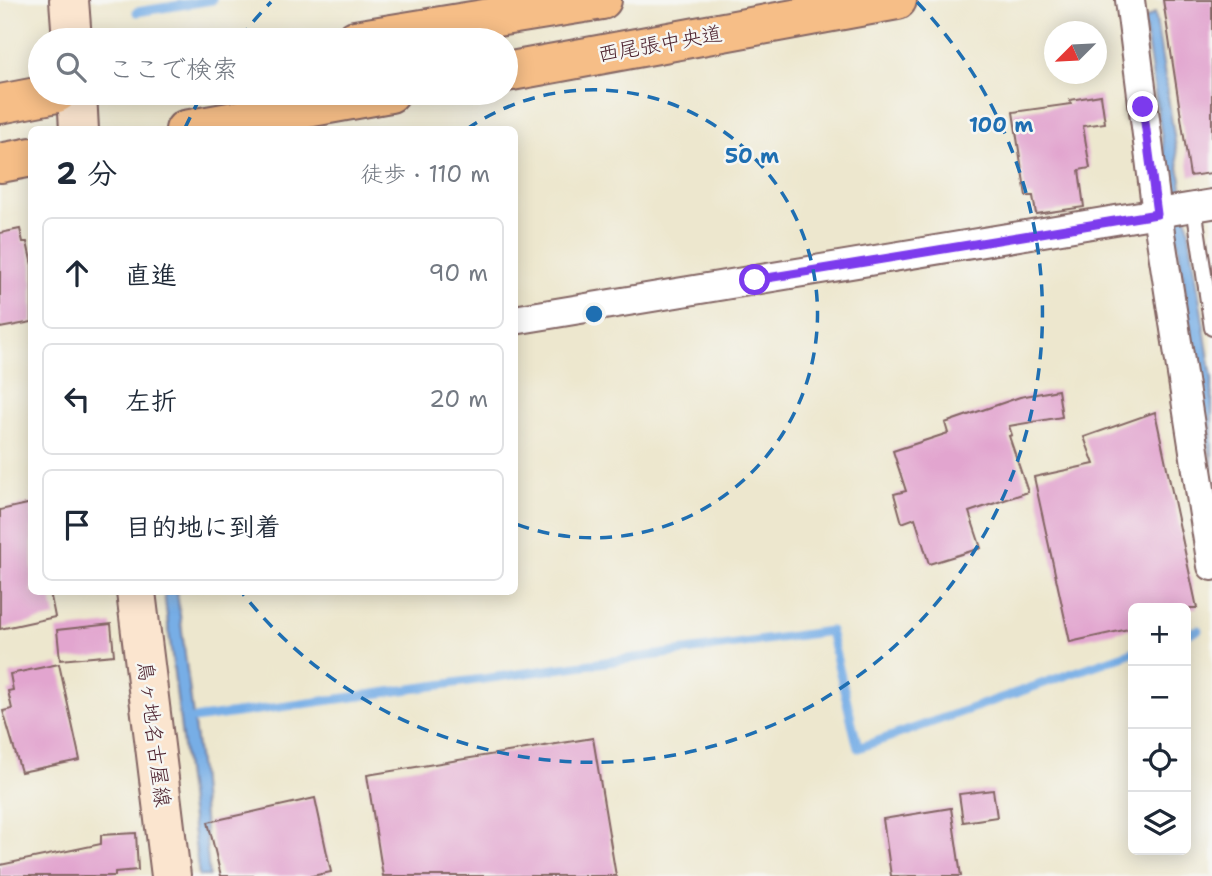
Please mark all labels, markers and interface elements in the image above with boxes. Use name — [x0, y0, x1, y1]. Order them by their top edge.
street label: 西尾張中央道 — [596, 19, 724, 69]
north arrow — [1044, 21, 1107, 84]
search box — [28, 28, 518, 105]
icon: search — [52, 48, 90, 86]
text: ここで検索 — [108, 51, 238, 86]
route end — [1127, 91, 1158, 122]
text: 100 m — [969, 111, 1033, 139]
text: 50 m — [725, 142, 779, 170]
text: 2 分 — [56, 153, 117, 194]
text: 徒歩 · 110 m — [360, 159, 490, 189]
icon: ahead — [58, 254, 96, 292]
text: 直進 — [125, 257, 177, 292]
text: 90 m — [428, 258, 488, 288]
route start — [739, 264, 770, 295]
centre of rings — [582, 302, 606, 326]
icon: left — [58, 380, 96, 418]
text: 左折 — [125, 383, 177, 418]
text: 20 m — [429, 384, 488, 414]
icon: arrive — [58, 506, 96, 544]
text: 目的地に到着 — [125, 509, 281, 544]
map controls — [1128, 603, 1191, 855]
button: + — [1128, 603, 1191, 666]
street label: 鳥ヶ地名古屋線 — [131, 659, 177, 809]
button: − — [1128, 666, 1191, 729]
button: locate — [1128, 729, 1191, 792]
button: layers — [1128, 792, 1191, 855]

